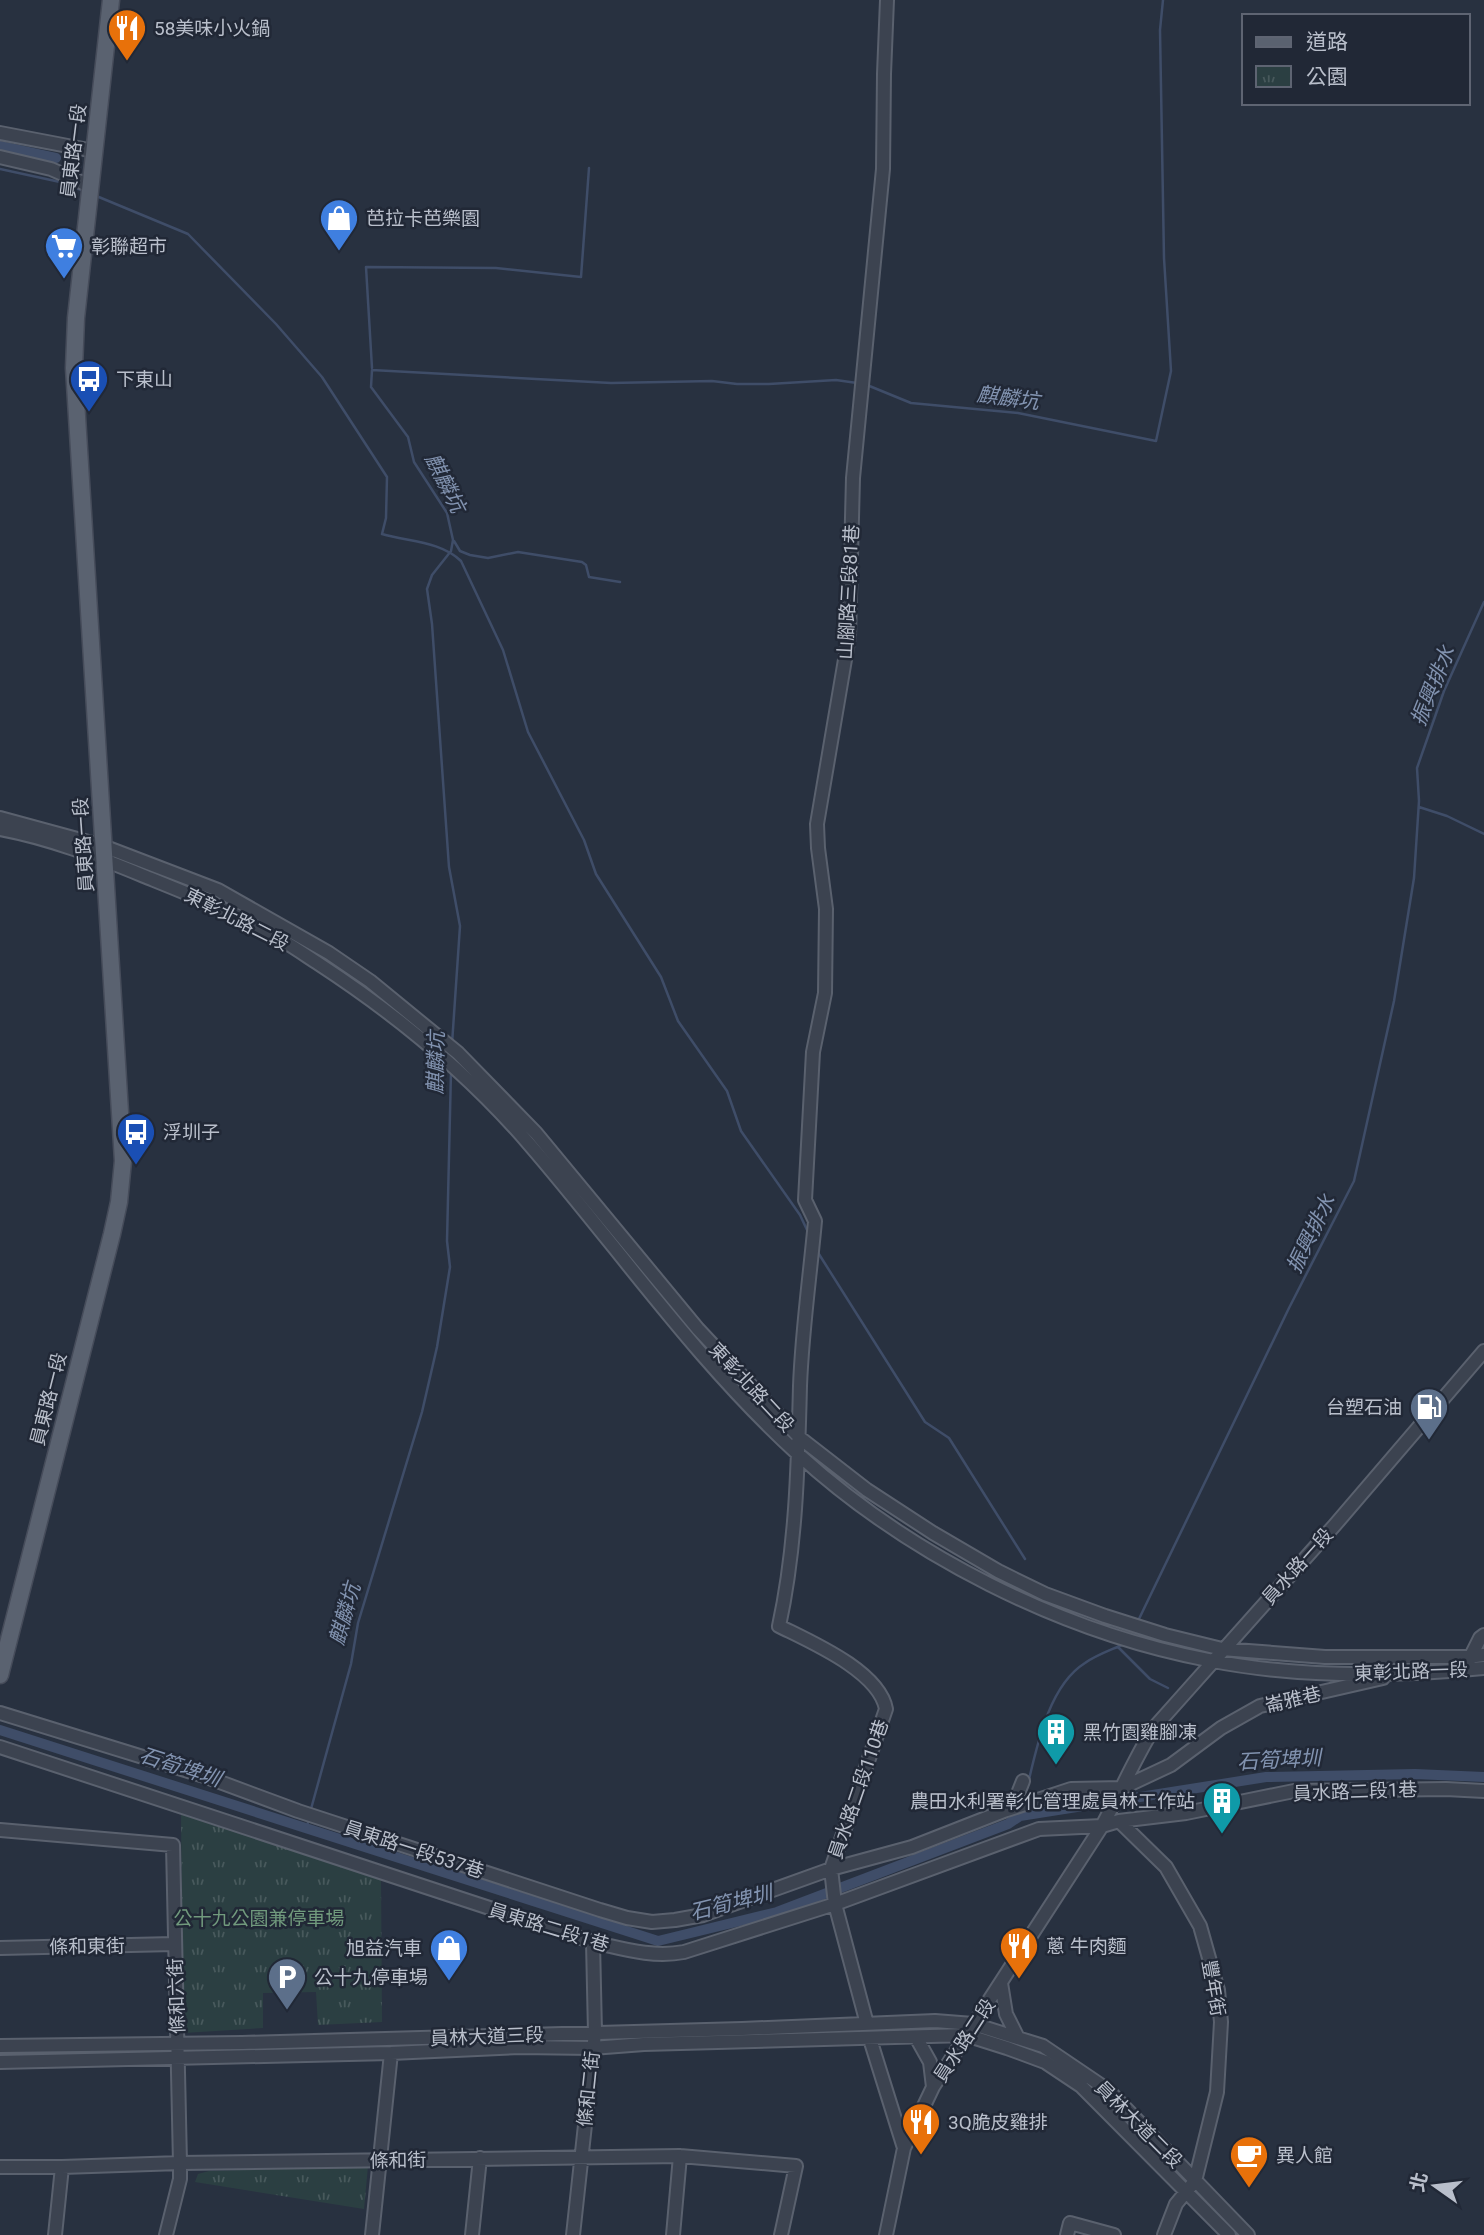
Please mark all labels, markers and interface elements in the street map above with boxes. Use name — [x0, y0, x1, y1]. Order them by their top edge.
restaurant icon: 58美味小火鍋 — [106, 7, 148, 62]
legend — [1242, 14, 1470, 105]
place label: 58美味小火鍋 — [154, 17, 270, 40]
text: 道路 — [1306, 30, 1348, 54]
text: 公園 — [1306, 65, 1348, 89]
street label: 員東路一段 — [56, 103, 91, 200]
shop icon: 芭拉卡芭樂園 — [318, 197, 360, 252]
place label: 芭拉卡芭樂園 — [366, 207, 480, 230]
supermarket icon: 彰聯超市 — [43, 225, 85, 280]
place label: 彰聯超市 — [91, 235, 167, 258]
bus stop icon: 下東山 — [68, 358, 110, 413]
place label: 下東山 — [116, 368, 173, 391]
water label: 麒麟坑 — [975, 382, 1044, 414]
water label: 麒麟坑 — [420, 449, 471, 519]
street label: 山腳路三段81巷 — [833, 524, 864, 660]
water label: 振興排水 — [1406, 642, 1460, 729]
street label: 員東路一段 — [69, 797, 98, 893]
street label: 東彰北路二段 — [181, 883, 293, 956]
water label: 麒麟坑 — [423, 1028, 449, 1095]
bus stop icon: 浮圳子 — [115, 1111, 157, 1166]
place label: 浮圳子 — [163, 1121, 220, 1144]
water label: 振興排水 — [1282, 1190, 1341, 1277]
street label: 東彰北路二段 — [704, 1338, 799, 1437]
street label: 員東路一段 — [26, 1350, 71, 1448]
fuel station icon: 台塑石油 — [1408, 1386, 1450, 1441]
place label: 台塑石油 — [1326, 1396, 1402, 1419]
street label: 員水路一段 — [1257, 1523, 1338, 1609]
water label: 麒麟坑 — [325, 1578, 366, 1648]
street label: 東彰北路一段 — [1354, 1658, 1468, 1685]
street label: 崙雅巷 — [1263, 1682, 1323, 1717]
building icon: 黑竹園雞腳凍 — [1035, 1711, 1077, 1766]
street label: 員水路二段110巷 — [824, 1716, 893, 1862]
place label: 黑竹園雞腳凍 — [1083, 1721, 1197, 1744]
water label: 石筍埤圳 — [136, 1743, 227, 1792]
water label: 石筍埤圳 — [1236, 1746, 1325, 1774]
street label: 員水路二段1巷 — [1292, 1778, 1418, 1805]
building icon: 農田水利署彰化管理處員林工作站 — [1201, 1780, 1243, 1835]
place label: 農田水利署彰化管理處員林工作站 — [910, 1790, 1195, 1813]
street label: 員東路一段537巷 — [341, 1816, 487, 1883]
water label: 石筍埤圳 — [687, 1880, 778, 1925]
street label: 員東路二段1巷 — [486, 1898, 612, 1957]
park label: 公十九公園兼停車場 — [173, 1907, 345, 1930]
restaurant icon: 蔥 牛肉麵 — [998, 1925, 1040, 1980]
shop icon: 旭益汽車 — [428, 1927, 470, 1982]
street label: 條和東街 — [49, 1934, 125, 1959]
place label: 蔥 牛肉麵 — [1046, 1935, 1127, 1958]
place label: 旭益汽車 — [346, 1937, 422, 1960]
parking icon: 公十九停車場 — [266, 1956, 308, 2011]
street label: 條和六街 — [164, 1958, 189, 2034]
street label: 豐年街 — [1197, 1958, 1230, 2018]
place label: 公十九停車場 — [314, 1966, 428, 1989]
street label: 員水路二段 — [929, 1994, 1000, 2086]
street label: 員林大道三段 — [430, 2023, 544, 2050]
street label: 條和二街 — [573, 2050, 604, 2128]
street label: 員林大道二段 — [1090, 2076, 1187, 2173]
restaurant icon: 3Q脆皮雞排 — [900, 2101, 942, 2156]
place label: 3Q脆皮雞排 — [948, 2111, 1048, 2134]
cafe icon: 異人館 — [1228, 2134, 1270, 2189]
place label: 異人館 — [1276, 2144, 1333, 2167]
street label: 條和街 — [369, 2149, 427, 2172]
north arrow — [1400, 2151, 1470, 2221]
text: 北 — [1406, 2170, 1432, 2194]

